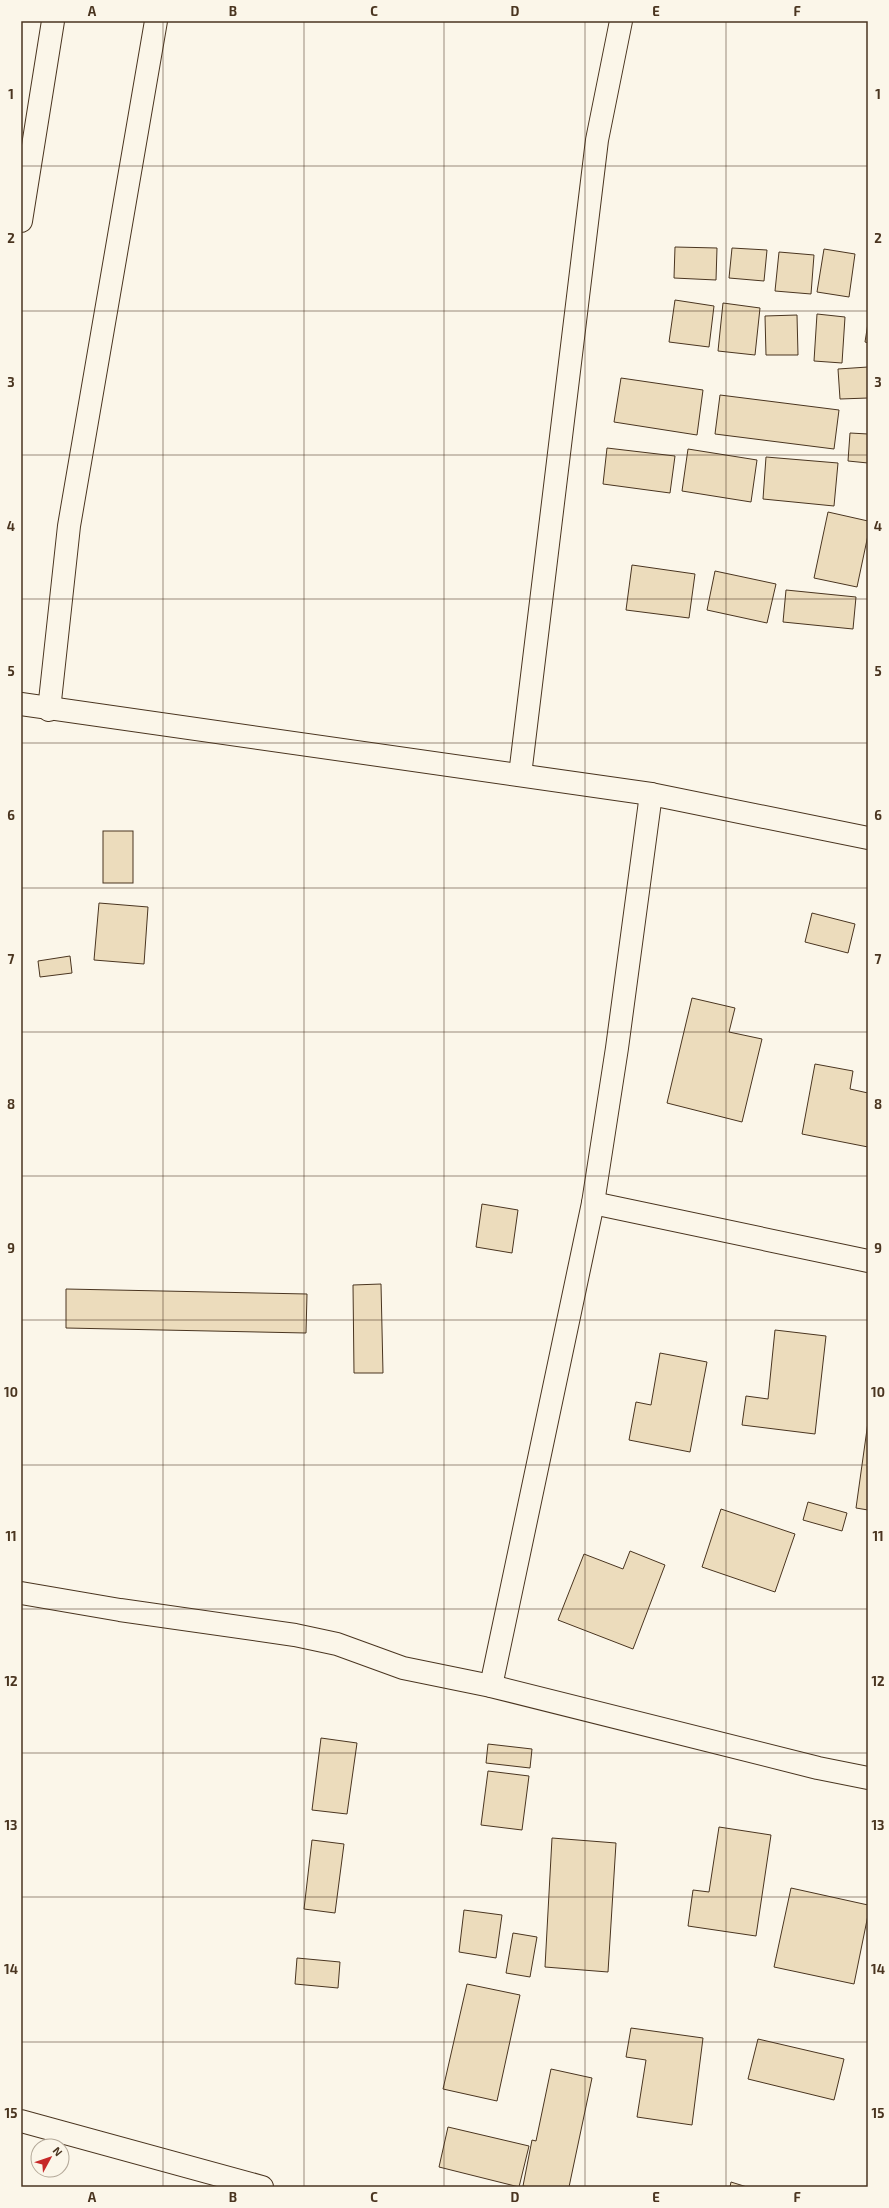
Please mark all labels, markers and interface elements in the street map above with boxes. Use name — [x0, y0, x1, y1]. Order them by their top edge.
text: A — [88, 3, 97, 19]
text: B — [229, 3, 237, 19]
text: C — [370, 3, 378, 19]
text: D — [511, 3, 520, 19]
text: E — [652, 3, 660, 19]
text: F — [793, 3, 801, 19]
text: 1 — [8, 86, 14, 102]
text: 1 — [875, 86, 881, 102]
text: 2 — [7, 230, 15, 246]
text: 2 — [874, 230, 882, 246]
text: 3 — [7, 374, 15, 390]
text: 3 — [874, 374, 882, 390]
text: 4 — [7, 518, 15, 534]
text: 4 — [874, 518, 882, 534]
text: 5 — [7, 663, 15, 679]
text: 5 — [874, 663, 882, 679]
text: 6 — [7, 807, 15, 823]
text: 6 — [874, 807, 882, 823]
text: 7 — [8, 951, 15, 967]
text: 7 — [875, 951, 882, 967]
text: 8 — [7, 1096, 15, 1112]
text: 8 — [874, 1096, 882, 1112]
text: 9 — [7, 1240, 15, 1256]
text: 9 — [874, 1240, 882, 1256]
text: 10 — [4, 1384, 18, 1400]
text: 10 — [871, 1384, 885, 1400]
text: 11 — [5, 1528, 17, 1544]
text: 11 — [872, 1528, 884, 1544]
text: 12 — [4, 1673, 18, 1689]
text: 12 — [871, 1673, 885, 1689]
text: 13 — [5, 1817, 18, 1833]
text: 13 — [872, 1817, 885, 1833]
text: 14 — [4, 1961, 18, 1977]
text: 14 — [871, 1961, 885, 1977]
text: 15 — [5, 2105, 17, 2121]
text: 15 — [872, 2105, 884, 2121]
north arrow — [30, 2138, 70, 2178]
text: N — [51, 2144, 66, 2159]
text: A — [88, 2189, 97, 2205]
text: B — [229, 2189, 237, 2205]
text: C — [370, 2189, 378, 2205]
text: D — [511, 2189, 520, 2205]
text: E — [652, 2189, 660, 2205]
text: F — [793, 2189, 801, 2205]

